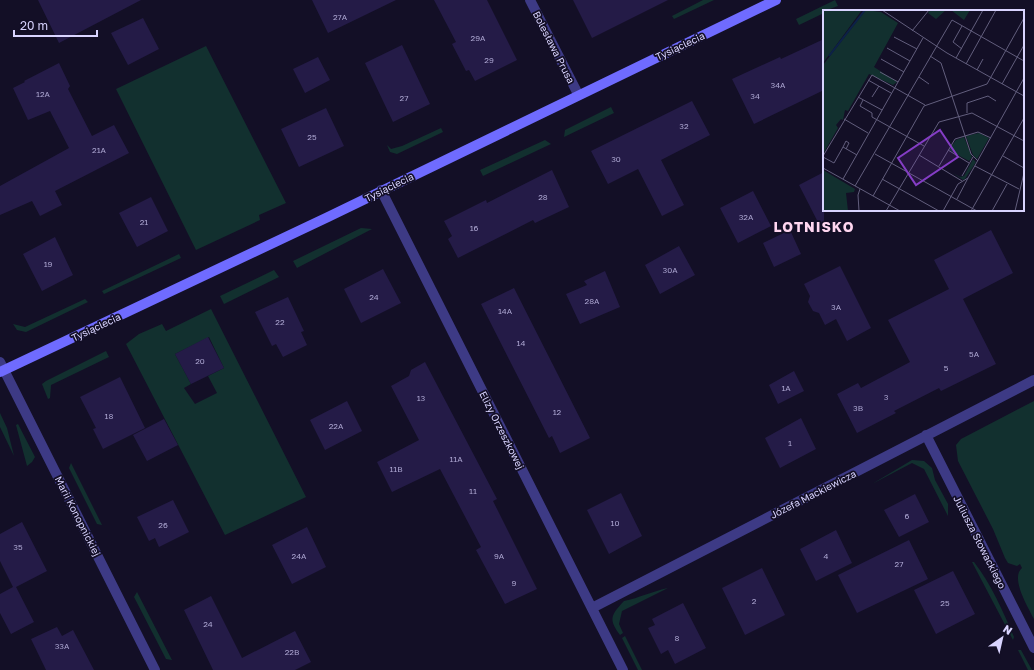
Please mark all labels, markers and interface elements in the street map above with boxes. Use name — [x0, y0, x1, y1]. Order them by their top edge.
street label: Bolesława Prusa — [531, 9, 577, 85]
inset map — [823, 10, 1024, 211]
scale bar — [14, 12, 97, 38]
house number: 27A — [333, 12, 348, 22]
text: 20 m — [20, 18, 48, 33]
street label: Tysiąclecia — [654, 29, 706, 63]
house number: 29A — [471, 33, 486, 43]
house number: 29 — [484, 55, 494, 65]
house number: 34A — [771, 80, 786, 90]
house number: 12A — [36, 89, 51, 99]
house number: 34 — [750, 91, 760, 101]
house number: 27 — [400, 93, 408, 103]
house number: 32 — [679, 121, 689, 131]
house number: 25 — [307, 132, 317, 142]
house number: 21A — [92, 145, 107, 155]
house number: 30 — [611, 154, 621, 164]
street label: Tysiąclecia — [363, 170, 415, 204]
house number: 28 — [538, 192, 548, 202]
house number: 32A — [739, 212, 754, 222]
house number: 21 — [140, 217, 148, 227]
district label: LOTNISKO — [773, 218, 855, 235]
house number: 16 — [470, 223, 479, 233]
house number: 19 — [44, 259, 53, 269]
house number: 30A — [663, 265, 678, 275]
house number: 24 — [369, 292, 379, 302]
house number: 28A — [585, 296, 600, 306]
house number: 3A — [831, 302, 842, 312]
house number: 14A — [498, 306, 513, 316]
street label: Tysiąclecia — [70, 310, 122, 344]
house number: 22 — [275, 317, 285, 327]
house number: 14 — [517, 338, 525, 348]
house number: 5A — [969, 349, 980, 359]
house number: 20 — [195, 356, 205, 366]
house number: 5 — [944, 363, 949, 373]
house number: 1A — [781, 383, 791, 393]
street label: Elizy Orzeszkowej — [477, 389, 527, 471]
house number: 3 — [884, 392, 889, 402]
house number: 13 — [417, 393, 426, 403]
house number: 3B — [853, 403, 863, 413]
house number: 12 — [553, 407, 562, 417]
house number: 18 — [105, 411, 113, 421]
house number: 22A — [329, 421, 344, 431]
house number: 1 — [788, 438, 792, 448]
house number: 11A — [449, 454, 463, 464]
house number: 11B — [389, 464, 403, 474]
street label: Józefa Mackiewicza — [768, 467, 858, 521]
street label: Marii Konopnickiej — [53, 474, 103, 558]
house number: 11 — [469, 486, 477, 496]
street label: Juliusza Słowackiego — [951, 493, 1009, 591]
house number: 6 — [905, 511, 910, 521]
house number: 10 — [611, 518, 619, 528]
house number: 26 — [158, 520, 168, 530]
house number: 35 — [13, 542, 23, 552]
house number: 24A — [292, 551, 307, 561]
house number: 9A — [494, 551, 505, 561]
house number: 4 — [824, 551, 829, 561]
house number: 27 — [895, 559, 903, 569]
house number: 9 — [512, 578, 517, 588]
house number: 2 — [752, 596, 757, 606]
house number: 25 — [940, 598, 950, 608]
north arrow — [982, 618, 1022, 658]
house number: 24 — [203, 619, 213, 629]
text: N — [1001, 622, 1015, 637]
house number: 8 — [675, 633, 680, 643]
house number: 33A — [55, 641, 70, 651]
house number: 22B — [285, 647, 299, 657]

